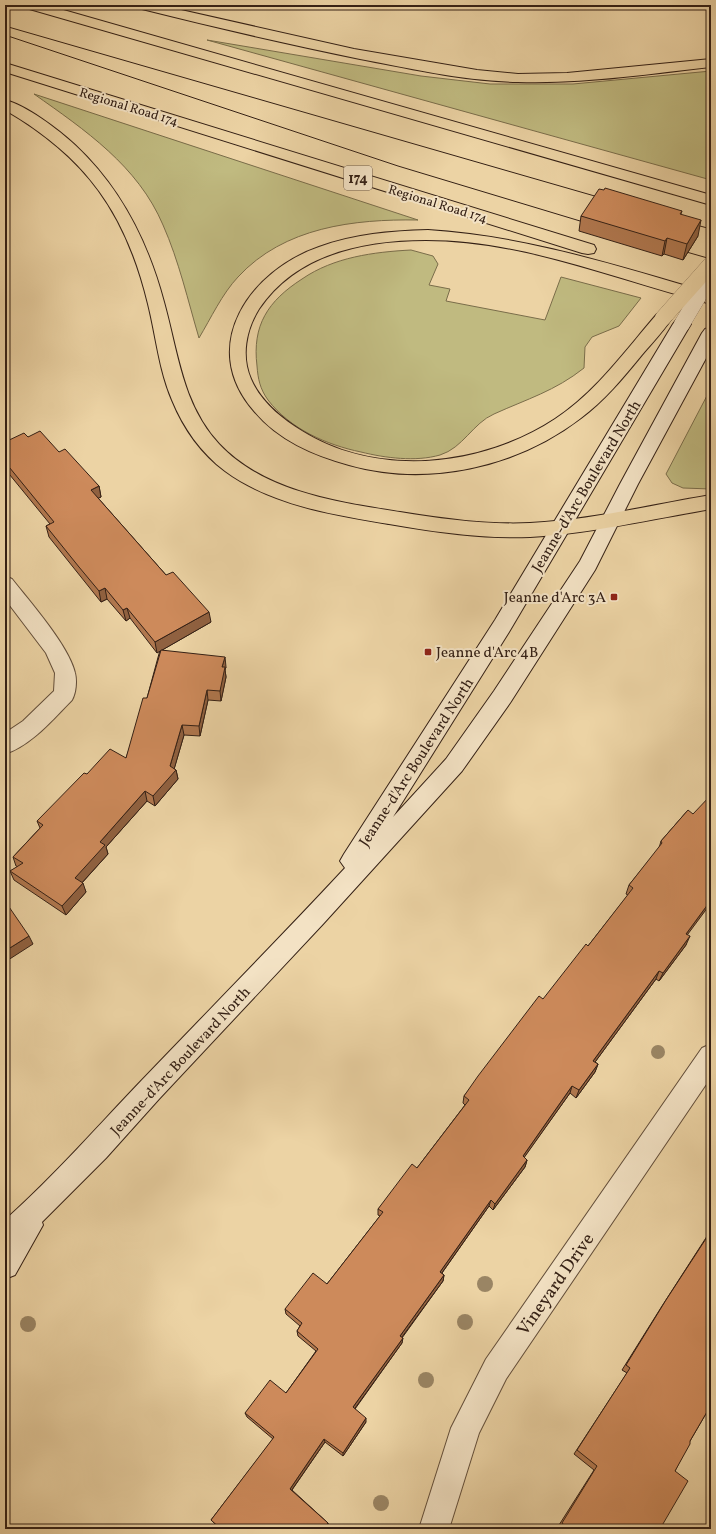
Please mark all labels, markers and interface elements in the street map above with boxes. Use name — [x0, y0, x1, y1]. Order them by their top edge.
street label: Regional Road 174 — [77, 84, 180, 132]
road number: 174 — [344, 166, 372, 190]
street label: Regional Road 174 — [386, 181, 489, 229]
street label: Jeanne-d'Arc Boulevard North — [527, 397, 647, 577]
place label: Jeanne d'Arc 3A — [504, 588, 606, 609]
marker: Jeanne d'Arc 3A — [609, 592, 619, 602]
place label: Jeanne d'Arc 4B — [436, 643, 538, 664]
marker: Jeanne d'Arc 4B — [423, 647, 433, 657]
street label: Jeanne-d'Arc Boulevard North — [355, 674, 480, 851]
street label: Jeanne-d'Arc Boulevard North — [106, 983, 256, 1141]
street label: Vineyard Drive — [512, 1229, 601, 1341]

